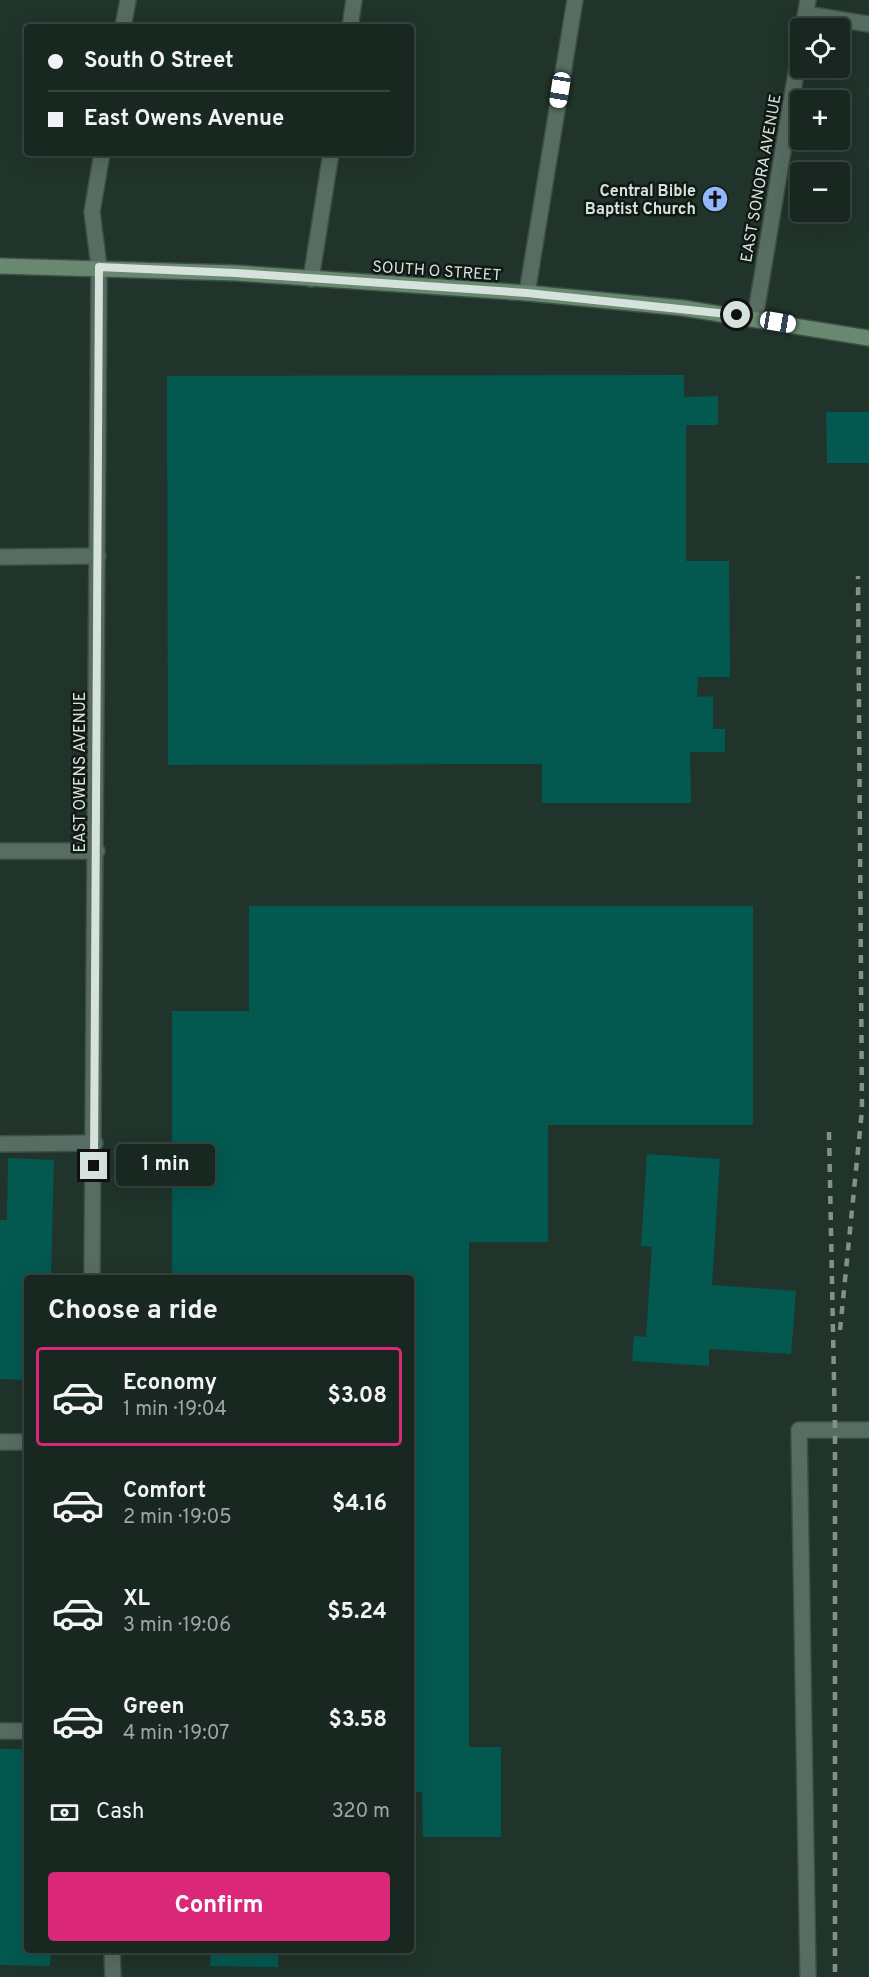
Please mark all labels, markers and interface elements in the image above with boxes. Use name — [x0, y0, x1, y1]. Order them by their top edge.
map controls — [790, 18, 850, 222]
button: locate — [790, 18, 850, 78]
text: South O Street — [84, 48, 234, 75]
car — [548, 71, 572, 109]
button: + — [790, 90, 850, 150]
street label: EAST SONORA AVENUE — [737, 93, 787, 264]
text: East Owens Avenue — [84, 106, 284, 133]
button: − — [790, 162, 850, 222]
place label: Central Bible Baptist Church — [585, 182, 696, 220]
church icon: Central Bible Baptist Church — [700, 184, 730, 214]
street label: SOUTH O STREET — [372, 258, 502, 286]
route start — [723, 301, 750, 328]
car — [759, 310, 797, 334]
street label: EAST OWENS AVENUE — [71, 692, 91, 852]
callout: 1 min — [115, 1145, 214, 1187]
route end — [80, 1152, 107, 1179]
text: 1 min — [141, 1152, 190, 1178]
text: Choose a ride — [48, 1294, 218, 1328]
icon: car — [51, 1370, 105, 1424]
text: Economy — [123, 1370, 217, 1397]
text: $3.08 — [327, 1383, 387, 1410]
text: 1 min · 19:04 — [123, 1397, 227, 1423]
icon: car — [51, 1478, 105, 1532]
text: Comfort — [123, 1478, 206, 1505]
text: $4.16 — [332, 1491, 387, 1518]
text: 2 min · 19:05 — [123, 1505, 232, 1531]
icon: car — [51, 1586, 105, 1640]
text: XL — [123, 1586, 150, 1613]
text: $5.24 — [327, 1599, 387, 1626]
text: 3 min · 19:06 — [123, 1613, 231, 1639]
icon: car — [51, 1694, 105, 1748]
text: Green — [123, 1694, 185, 1721]
text: $3.58 — [328, 1707, 387, 1734]
text: 4 min · 19:07 — [123, 1721, 229, 1747]
icon: cash — [48, 1796, 81, 1829]
text: Cash — [96, 1799, 145, 1826]
text: 320 m — [332, 1799, 390, 1825]
button: Confirm — [48, 1872, 390, 1941]

